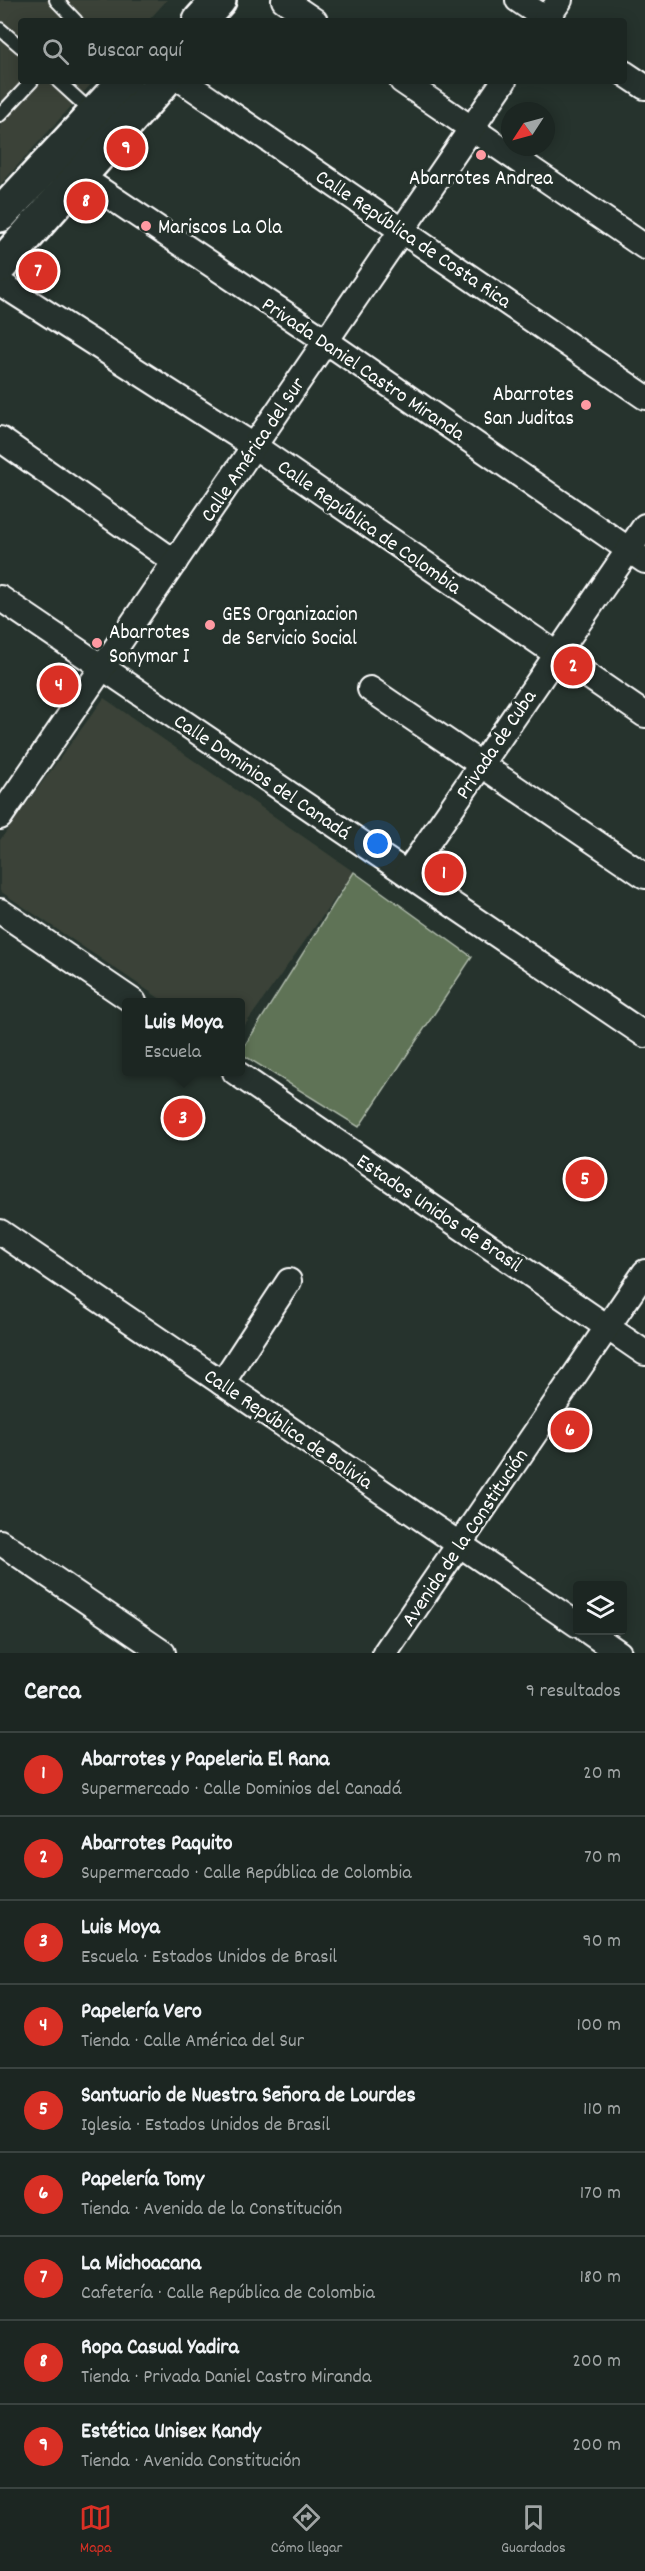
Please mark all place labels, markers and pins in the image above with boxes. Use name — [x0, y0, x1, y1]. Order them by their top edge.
pin: 9 — [106, 126, 146, 170]
marker: Abarrotes Andrea — [474, 148, 488, 162]
place label: Abarrotes Andrea — [409, 165, 554, 195]
pin: 8 — [66, 178, 106, 224]
place label: Mariscos La Ola — [158, 214, 283, 244]
marker: Mariscos La Ola — [139, 219, 153, 233]
pin: 7 — [18, 248, 57, 294]
place label: Abarrotes San Juditas — [484, 381, 574, 435]
marker: Abarrotes San Juditas — [579, 398, 593, 412]
place label: GES Organizacion de Servicio Social — [222, 601, 358, 655]
marker: GES Organizacion de Servicio Social — [203, 618, 217, 632]
place label: Abarrotes Sonymar I — [109, 619, 190, 673]
marker: Abarrotes Sonymar I — [90, 636, 104, 650]
pin: 2 — [554, 644, 592, 688]
pin: 4 — [40, 662, 78, 708]
pin: 1 — [424, 850, 464, 896]
pin: 3 — [164, 1096, 202, 1140]
pin: 5 — [566, 1156, 604, 1202]
pin: 6 — [550, 1408, 590, 1452]

